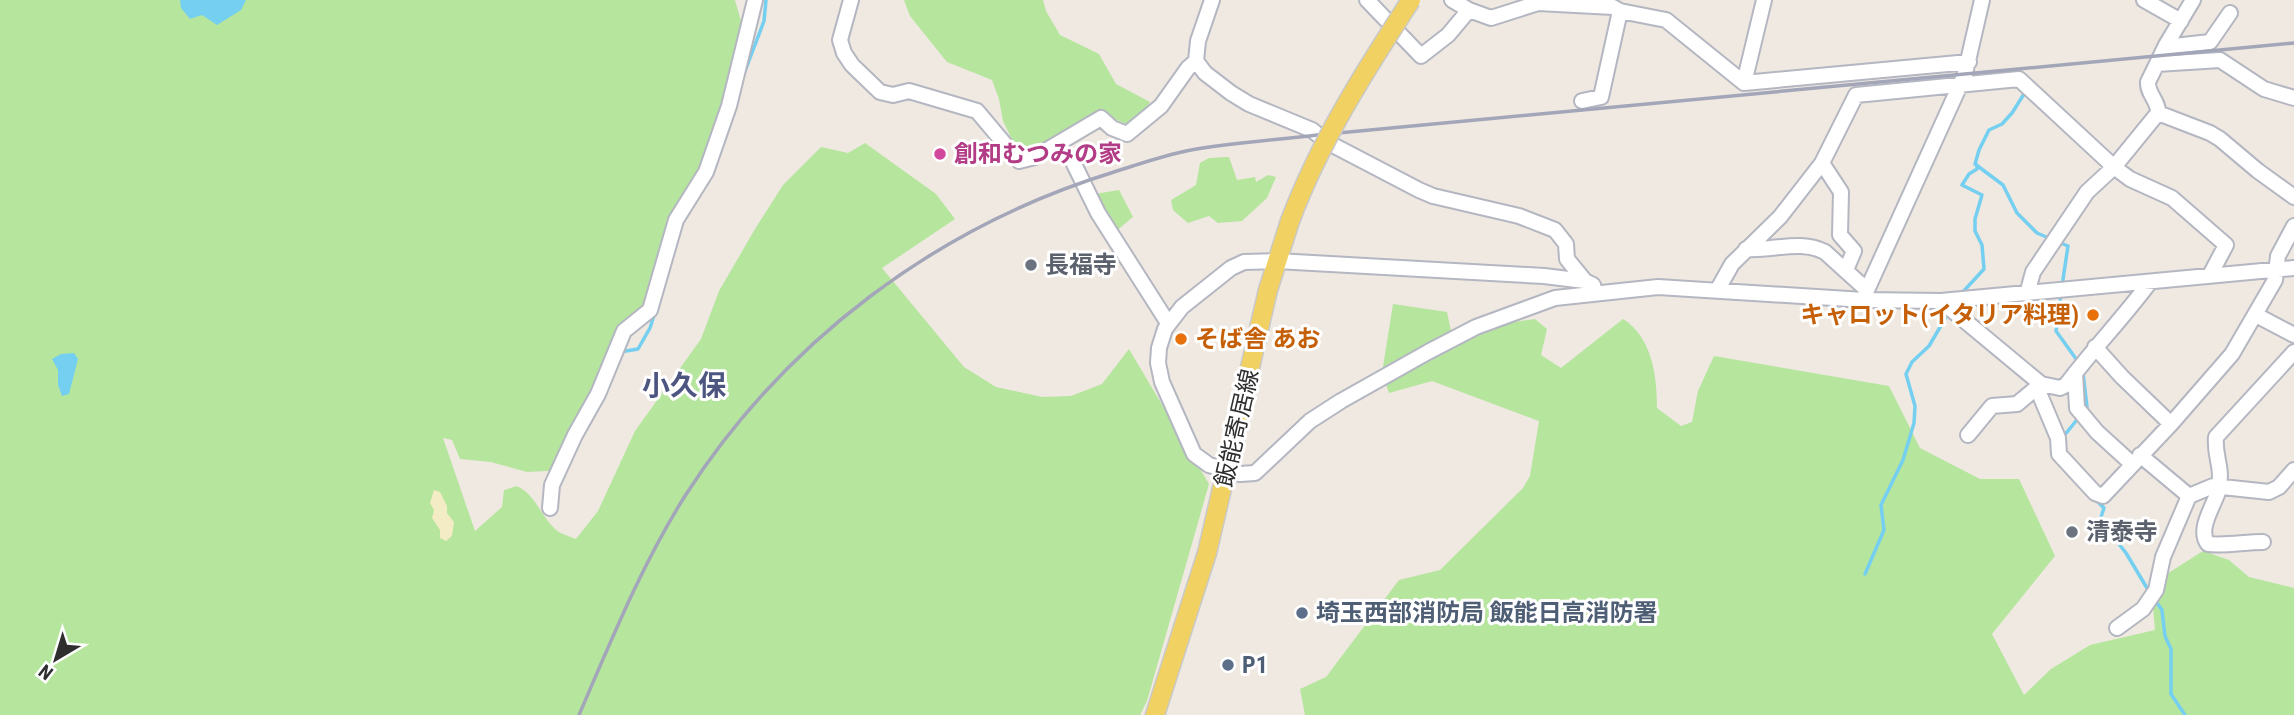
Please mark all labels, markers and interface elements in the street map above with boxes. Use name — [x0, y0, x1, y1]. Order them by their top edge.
place label: 創和むつみの家 — [954, 140, 1122, 168]
marker: 創和むつみの家 — [932, 146, 948, 162]
place label: 長福寺 — [1045, 251, 1117, 279]
marker: 長福寺 — [1023, 257, 1039, 273]
place label: キャロット(イタリア料理) — [1800, 301, 2079, 329]
marker: キャロット(イタリア料理) — [2085, 307, 2101, 323]
place label: そば舎 あお — [1195, 325, 1321, 353]
marker: そば舎 あお — [1173, 331, 1189, 347]
street label: 飯能寄居線 — [1210, 366, 1264, 490]
district label: 小久保 — [642, 369, 727, 402]
place label: 清泰寺 — [2086, 518, 2158, 546]
marker: 清泰寺 — [2064, 524, 2080, 540]
place label: 埼玉西部消防局 飯能日高消防署 — [1316, 599, 1658, 627]
marker: 埼玉西部消防局 飯能日高消防署 — [1294, 605, 1310, 621]
north arrow — [21, 624, 91, 694]
place label: P1 — [1242, 651, 1268, 679]
marker: P1 — [1220, 657, 1236, 673]
text: N — [34, 659, 58, 685]

